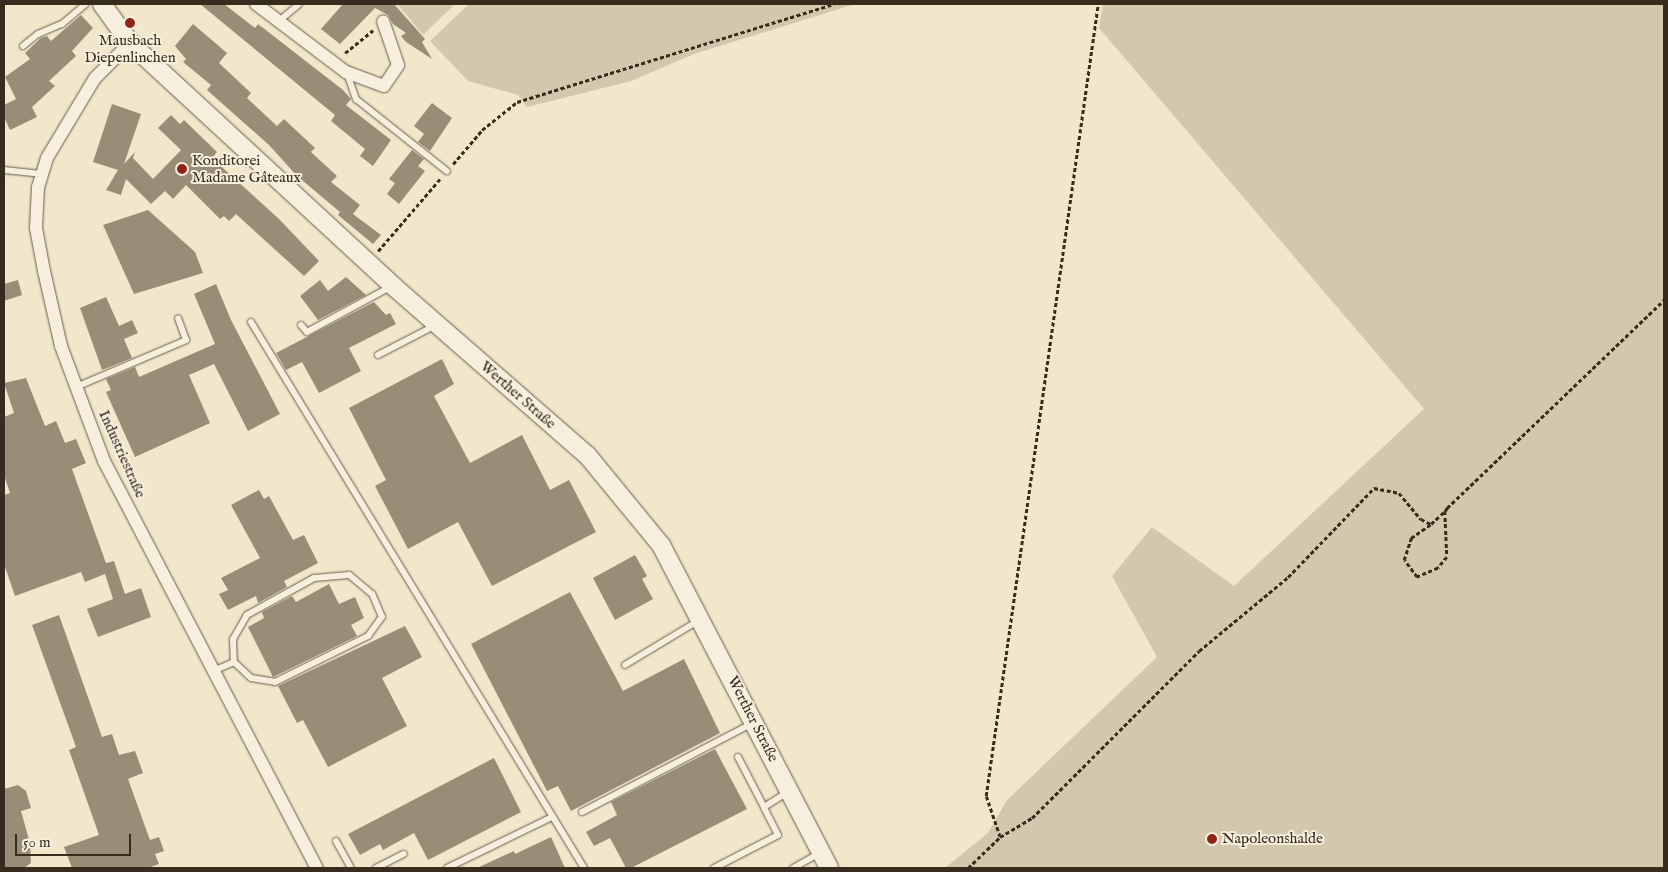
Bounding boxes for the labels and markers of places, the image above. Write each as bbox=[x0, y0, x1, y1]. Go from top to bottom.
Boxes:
marker: Mausbach Diepenlinchen bbox=[124, 17, 136, 29]
place label: Mausbach Diepenlinchen bbox=[84, 31, 176, 66]
place label: Konditorei Madame Gâteaux bbox=[192, 151, 301, 186]
marker: Konditorei Madame Gâteaux bbox=[176, 163, 188, 175]
place label: Napoleonshalde bbox=[1222, 830, 1323, 848]
marker: Napoleonshalde bbox=[1206, 833, 1218, 845]

